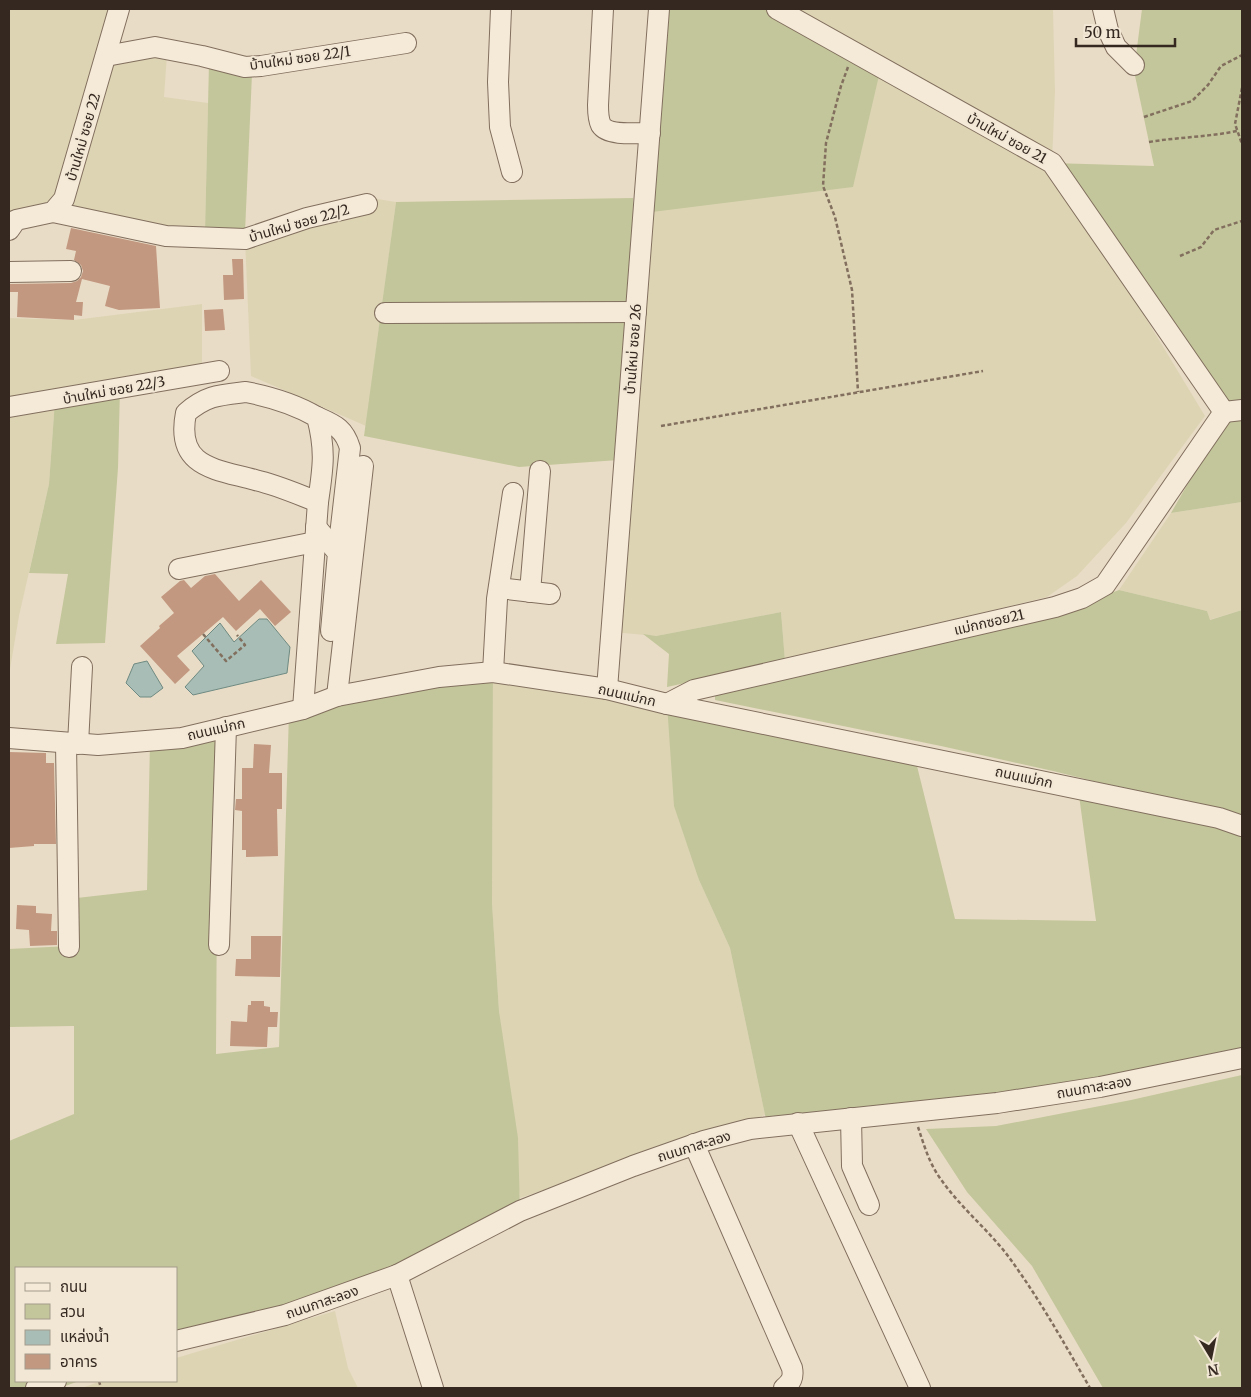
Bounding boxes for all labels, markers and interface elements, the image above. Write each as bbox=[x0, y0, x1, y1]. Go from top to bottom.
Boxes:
scale bar bbox=[1076, 15, 1175, 47]
text: 50 m bbox=[1084, 23, 1121, 42]
street label: บ้านใหม่ ซอย 22/1 bbox=[248, 42, 352, 74]
street label: บ้านใหม่ ซอย 22 bbox=[62, 91, 104, 183]
street label: บ้านใหม่ ซอย 21 bbox=[964, 109, 1050, 167]
street label: บ้านใหม่ ซอย 22/2 bbox=[247, 200, 351, 246]
street label: บ้านใหม่ ซอย 26 bbox=[621, 303, 645, 395]
street label: บ้านใหม่ ซอย 22/3 bbox=[61, 372, 167, 408]
street label: แม่กกซอย21 bbox=[952, 605, 1026, 639]
street label: ถนนแม่กก bbox=[596, 680, 658, 710]
street label: ถนนแม่กก bbox=[185, 714, 247, 744]
street label: ถนนแม่กก bbox=[993, 762, 1055, 792]
street label: ถนนกาสะลอง bbox=[1055, 1072, 1133, 1102]
street label: ถนนกาสะลอง bbox=[655, 1126, 733, 1166]
legend bbox=[15, 1267, 178, 1382]
text: ถนน bbox=[60, 1277, 87, 1296]
street label: ถนนกาสะลอง bbox=[283, 1281, 361, 1323]
text: สวน bbox=[60, 1302, 85, 1321]
text: แหล่งน้ำ bbox=[60, 1326, 109, 1346]
north arrow bbox=[1186, 1332, 1236, 1382]
text: อาคาร bbox=[60, 1352, 97, 1371]
text: N bbox=[1206, 1360, 1220, 1380]

